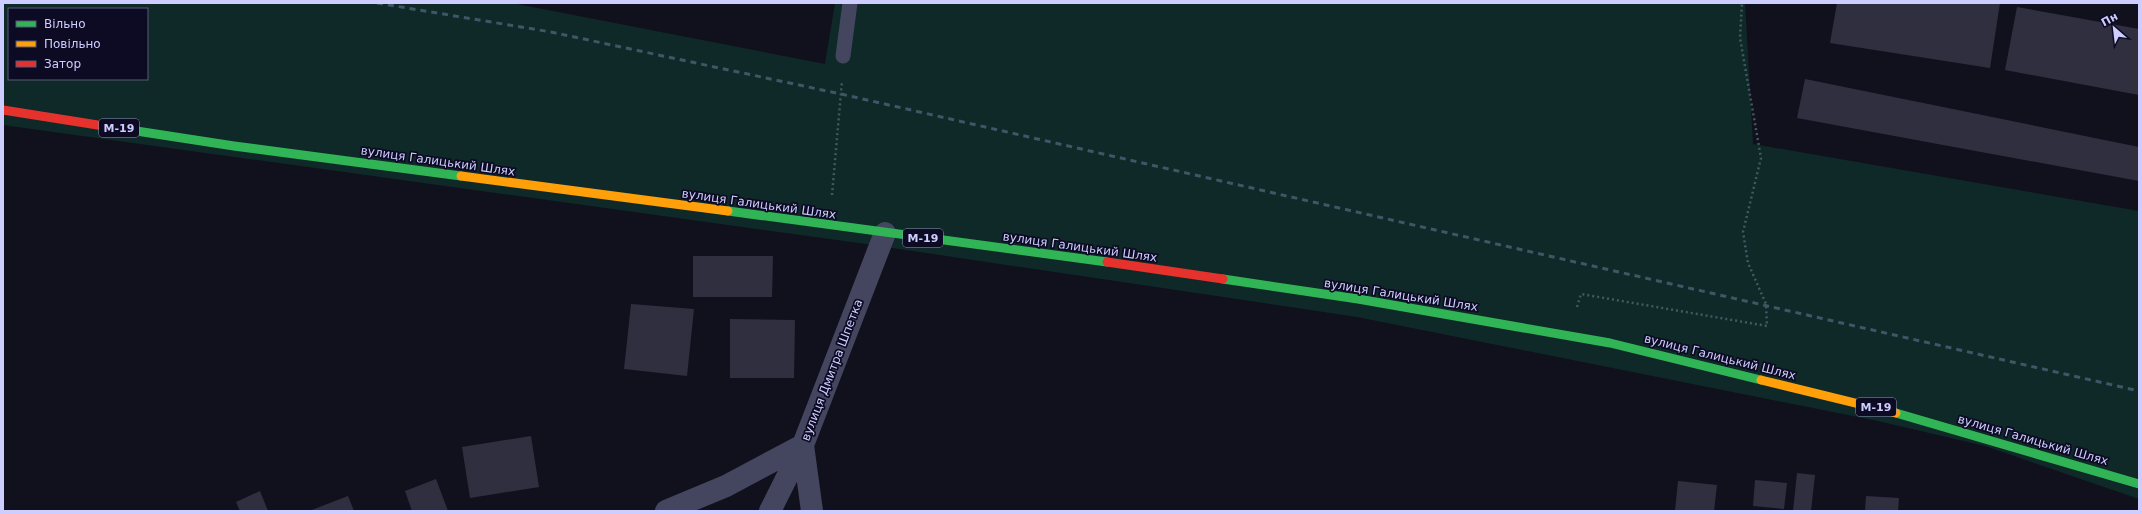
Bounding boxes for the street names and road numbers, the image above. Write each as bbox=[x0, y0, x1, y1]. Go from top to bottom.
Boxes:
road number: М-19 bbox=[99, 119, 139, 137]
street label: вулиця Галицький Шлях bbox=[360, 143, 516, 179]
street label: вулиця Галицький Шлях bbox=[681, 186, 837, 222]
road number: М-19 bbox=[903, 229, 943, 247]
street label: вулиця Галицький Шлях bbox=[1002, 229, 1158, 265]
street label: вулиця Галицький Шлях bbox=[1323, 276, 1479, 314]
street label: вулиця Дмитра Шпетка bbox=[798, 297, 866, 443]
street label: вулиця Галицький Шлях bbox=[1643, 331, 1797, 383]
road number: М-19 bbox=[1856, 398, 1896, 416]
street label: вулиця Галицький Шлях bbox=[1956, 412, 2110, 468]

